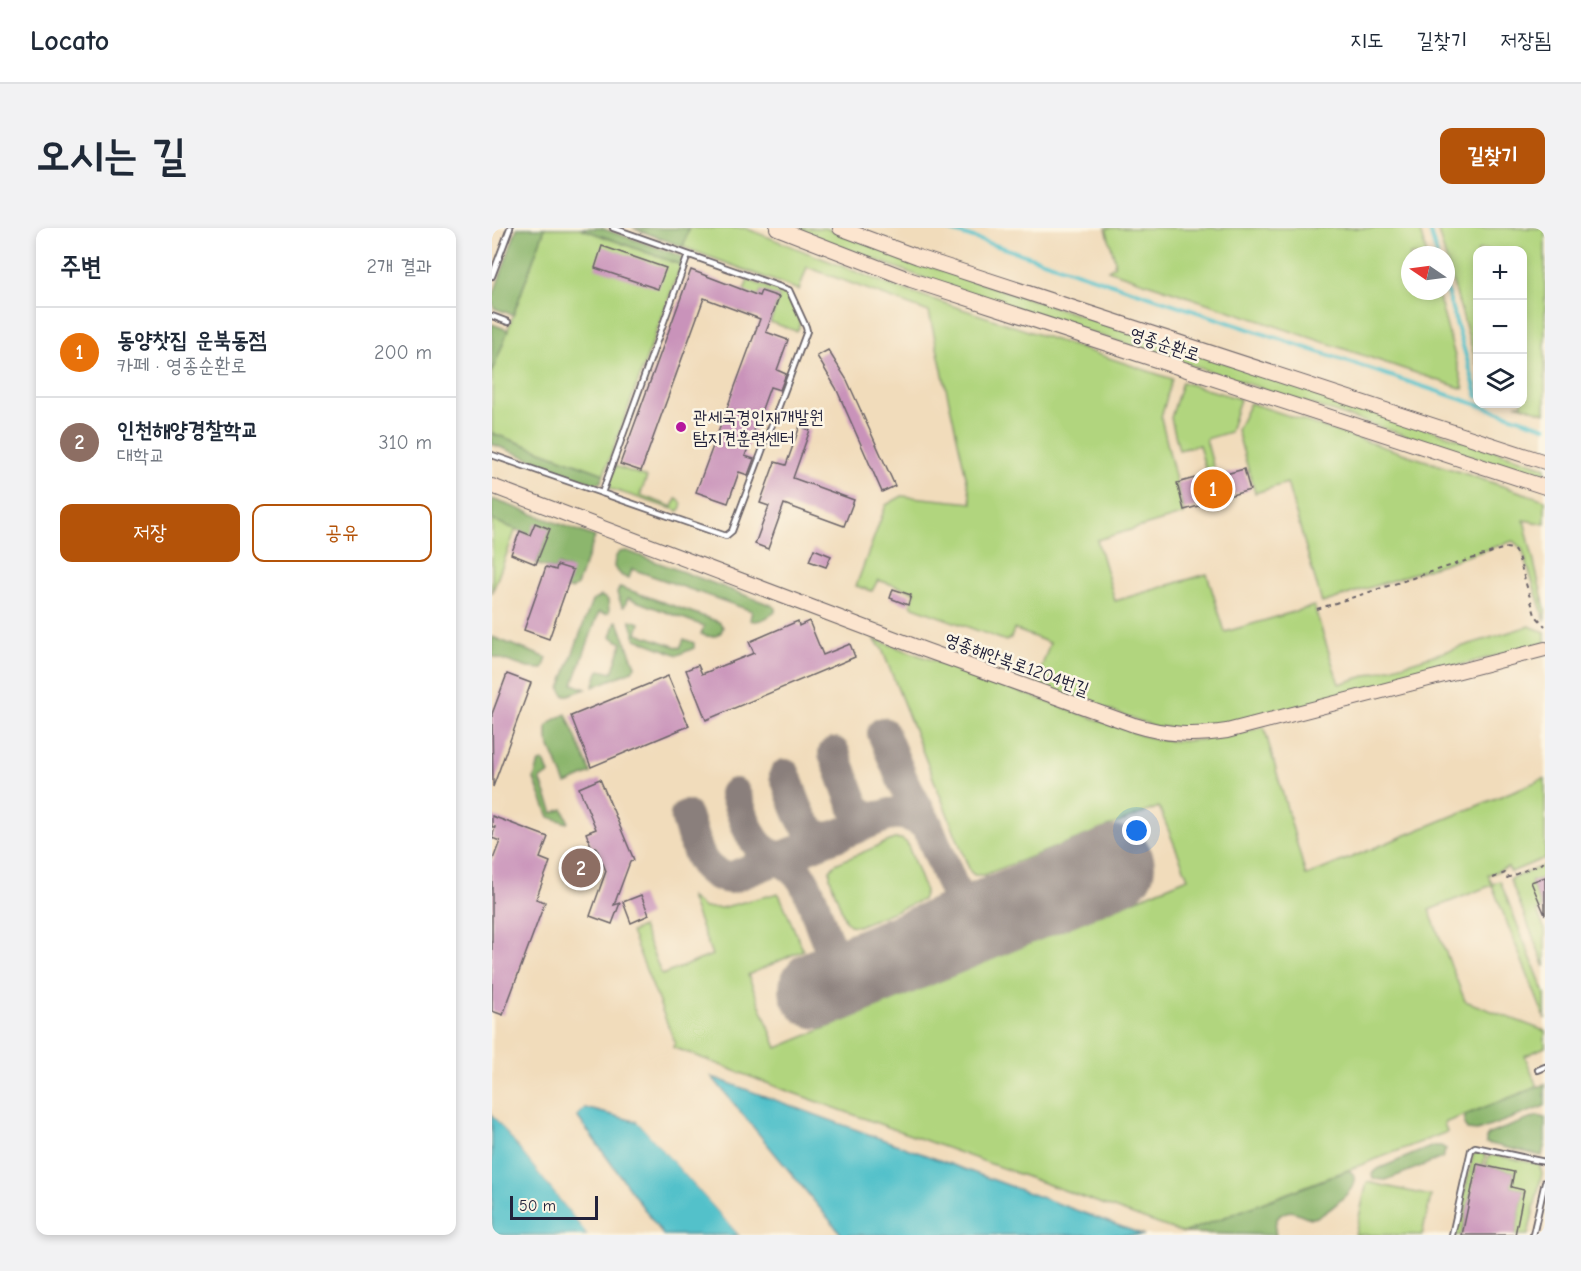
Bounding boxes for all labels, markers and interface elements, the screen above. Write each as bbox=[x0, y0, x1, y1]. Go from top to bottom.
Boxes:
text: Locato bbox=[30, 25, 109, 57]
text: 지도 bbox=[1350, 28, 1384, 52]
text: 길찾기 bbox=[1417, 28, 1467, 52]
text: 저장됨 bbox=[1500, 28, 1551, 52]
button: 길찾기 bbox=[1440, 128, 1545, 184]
text: 오시는 길 bbox=[36, 131, 186, 180]
north arrow bbox=[1401, 246, 1455, 300]
map controls bbox=[1473, 246, 1527, 408]
button: + bbox=[1473, 246, 1527, 300]
text: 주변 bbox=[60, 252, 102, 282]
text: 2개 결과 bbox=[367, 255, 432, 278]
button: − bbox=[1473, 300, 1527, 354]
street label: 영종순환로 bbox=[1127, 323, 1203, 366]
text: 동양찻집 운북동점 bbox=[117, 327, 266, 353]
text: 1 bbox=[76, 341, 83, 364]
text: 200 m bbox=[374, 341, 432, 364]
text: 카페 · 영종순환로 bbox=[117, 354, 247, 377]
button: layers bbox=[1473, 354, 1527, 408]
place label: 관세국경인재개발원 탐지견훈련센터 bbox=[693, 407, 823, 449]
text: 인천해양경찰학교 bbox=[117, 417, 259, 443]
marker: 관세국경인재개발원 탐지견훈련센터 bbox=[674, 420, 688, 434]
text: 2 bbox=[75, 431, 84, 454]
text: 310 m bbox=[379, 431, 432, 454]
text: 대학교 bbox=[117, 444, 165, 467]
pin: 1 bbox=[1194, 466, 1232, 512]
button: 저장 bbox=[60, 504, 240, 562]
button: 공유 bbox=[252, 504, 432, 562]
street label: 영종해안북로1204번길 bbox=[942, 629, 1092, 701]
your location bbox=[1122, 816, 1151, 845]
pin: 2 bbox=[562, 846, 601, 890]
scale bar bbox=[510, 1193, 598, 1220]
text: 50 m bbox=[519, 1197, 556, 1215]

